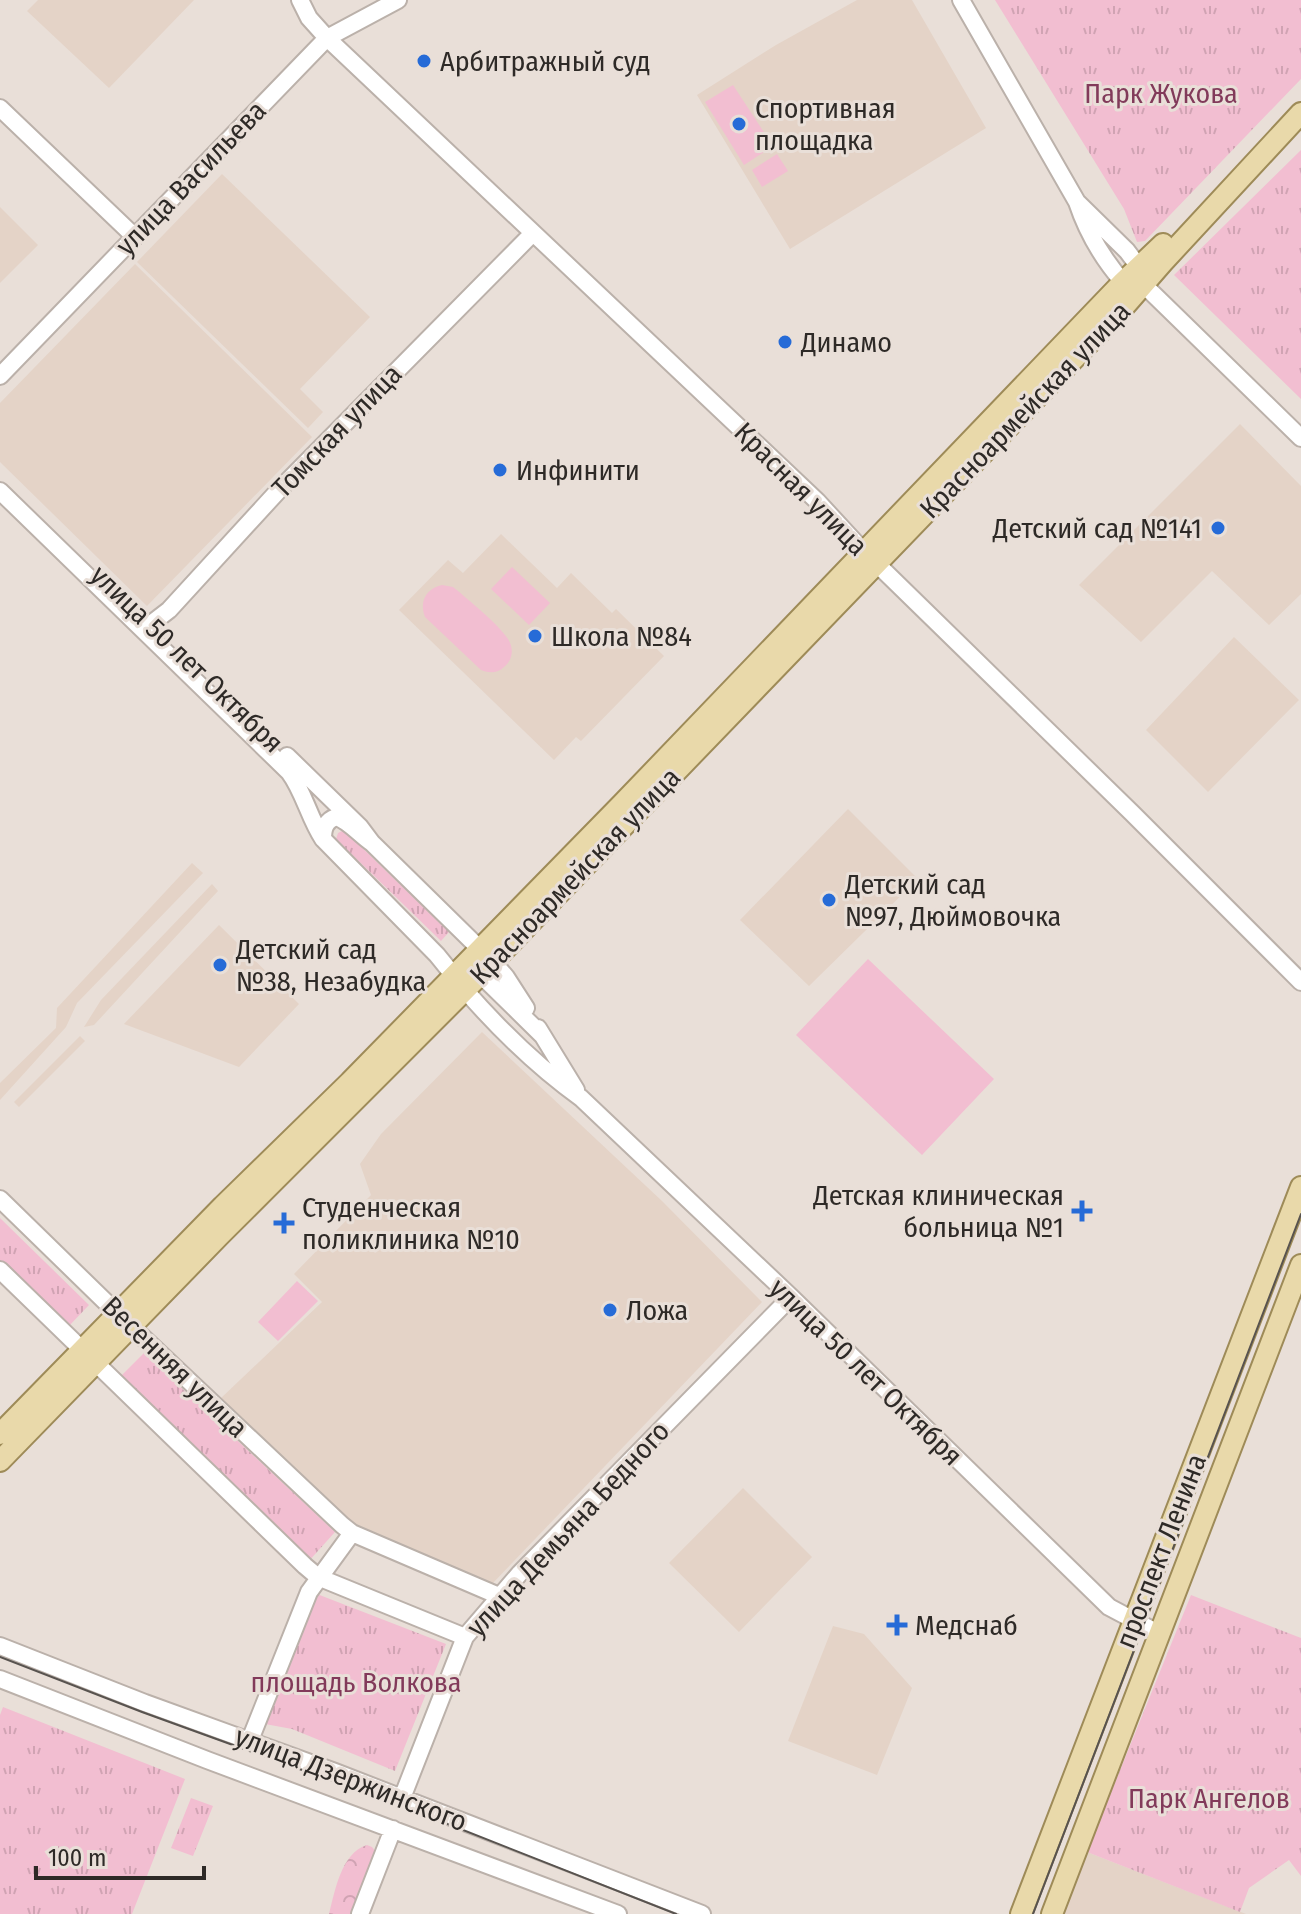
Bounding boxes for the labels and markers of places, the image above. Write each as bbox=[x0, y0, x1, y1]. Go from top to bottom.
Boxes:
place label: Арбитражный суд bbox=[440, 45, 650, 78]
marker: Арбитражный суд bbox=[415, 52, 433, 70]
place label: Спортивная площадка bbox=[755, 92, 896, 157]
marker: Спортивная площадка bbox=[730, 115, 748, 133]
place label: Динамо bbox=[800, 326, 892, 359]
marker: Динамо bbox=[776, 333, 794, 351]
place label: Инфинити bbox=[516, 454, 640, 487]
marker: Инфинити bbox=[491, 461, 509, 479]
place label: Детский сад №141 bbox=[992, 512, 1202, 545]
marker: Детский сад №141 bbox=[1209, 519, 1227, 537]
place label: Школа №84 bbox=[551, 620, 692, 653]
marker: Школа №84 bbox=[526, 627, 544, 645]
place label: Детский сад №97, Дюймовочка bbox=[844, 868, 1061, 933]
marker: Детский сад №97, Дюймовочка bbox=[820, 891, 838, 909]
place label: Детский сад №38, Незабудка bbox=[235, 933, 426, 998]
marker: Детский сад №38, Незабудка bbox=[211, 956, 229, 974]
place label: Детская клиническая больница №1 bbox=[812, 1179, 1064, 1244]
place label: Студенческая поликлиника №10 bbox=[302, 1191, 520, 1256]
marker: Детская клиническая больница №1 bbox=[1071, 1200, 1093, 1222]
marker: Студенческая поликлиника №10 bbox=[273, 1212, 295, 1234]
place label: Ложа bbox=[626, 1294, 688, 1327]
marker: Ложа bbox=[601, 1301, 619, 1319]
place label: Медснаб bbox=[915, 1609, 1018, 1642]
marker: Медснаб bbox=[886, 1614, 908, 1636]

